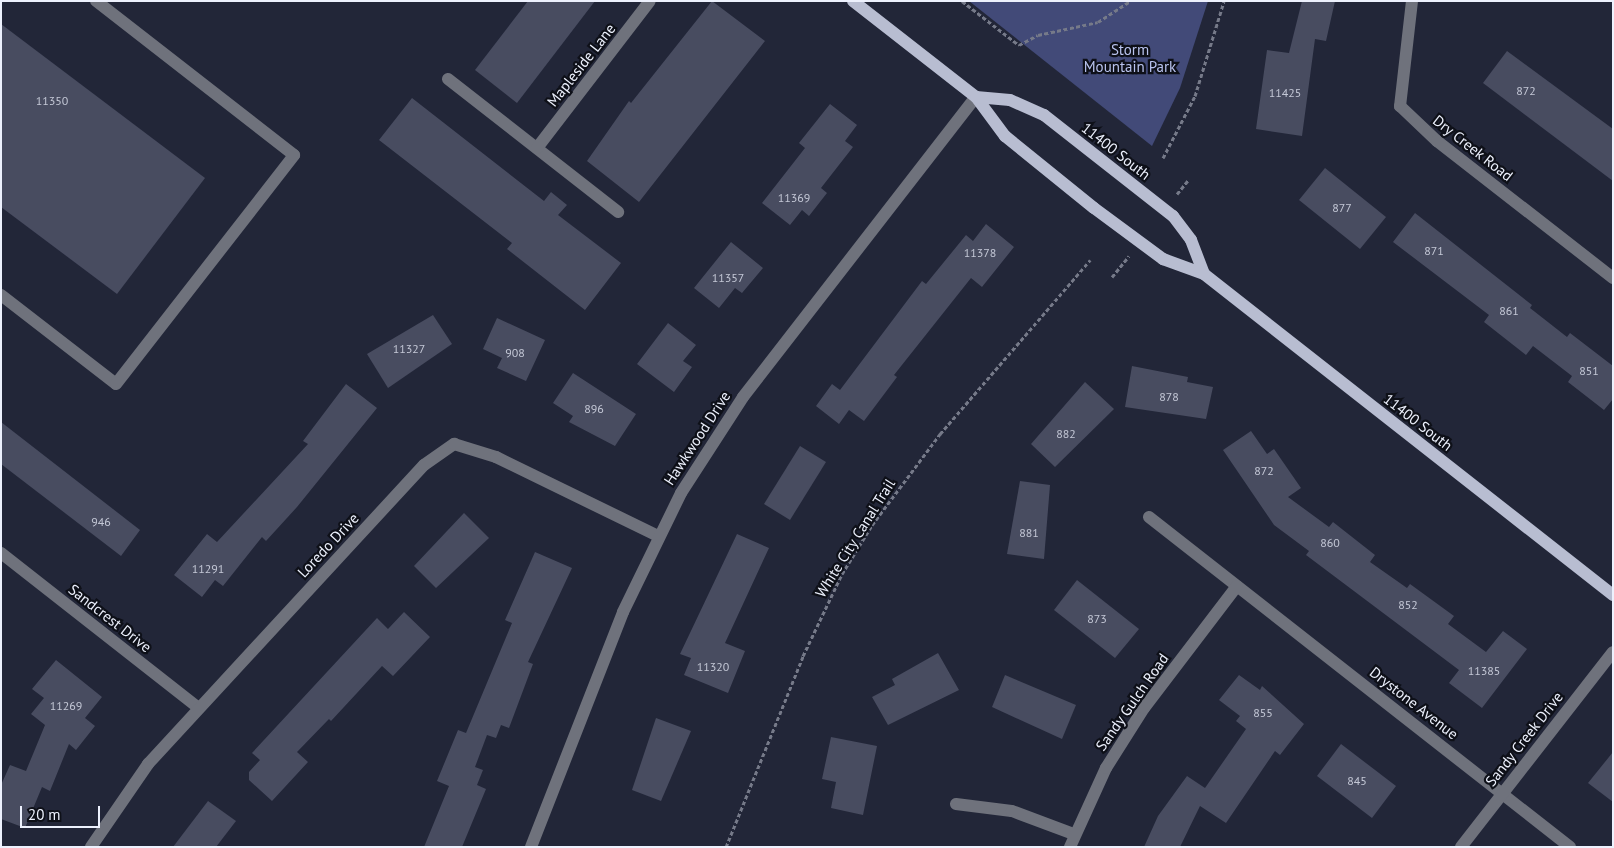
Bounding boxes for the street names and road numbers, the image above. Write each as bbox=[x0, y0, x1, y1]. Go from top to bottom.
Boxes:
street label: Mapleside Lane bbox=[543, 20, 619, 110]
street label: Dry Creek Road bbox=[1429, 111, 1517, 185]
street label: 11400 South bbox=[1078, 119, 1154, 183]
street label: Hawkwood Drive bbox=[660, 388, 734, 488]
street label: 11400 South bbox=[1380, 390, 1456, 454]
street label: White City Canal Trail bbox=[811, 475, 899, 601]
street label: Loredo Drive bbox=[294, 509, 362, 581]
street label: Sandcrest Drive bbox=[65, 580, 155, 656]
street label: Sandy Gulch Road bbox=[1092, 650, 1172, 754]
street label: Drystone Avenue bbox=[1366, 663, 1462, 743]
street label: Sandy Creek Drive bbox=[1481, 688, 1567, 790]

